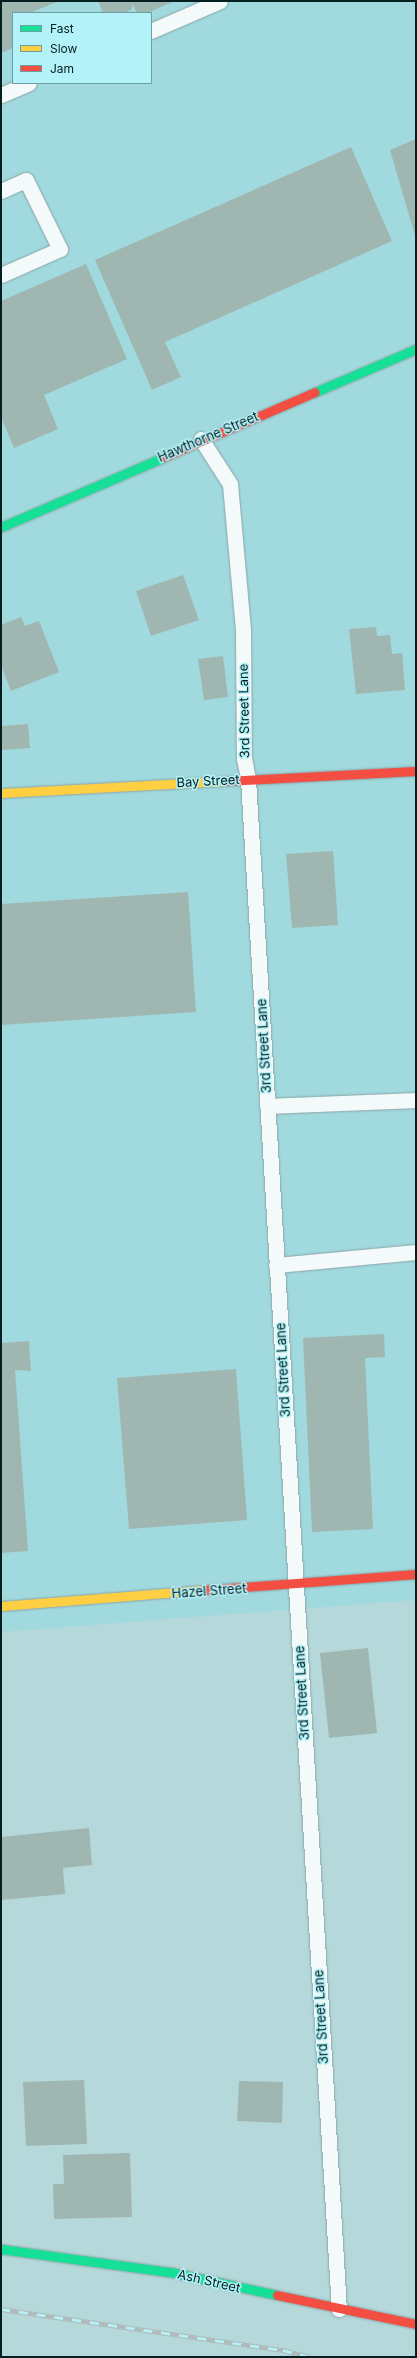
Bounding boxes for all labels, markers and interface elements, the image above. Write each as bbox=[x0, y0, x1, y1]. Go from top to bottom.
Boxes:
legend bbox=[12, 12, 152, 84]
text: Fast bbox=[50, 21, 74, 36]
text: Slow bbox=[50, 41, 77, 56]
text: Jam bbox=[50, 61, 74, 76]
street label: Hawthorne Street bbox=[155, 409, 261, 465]
street label: 3rd Street Lane bbox=[235, 664, 253, 758]
street label: Bay Street bbox=[176, 772, 240, 790]
street label: 3rd Street Lane bbox=[254, 998, 274, 1094]
street label: 3rd Street Lane bbox=[273, 1322, 293, 1418]
street label: Hazel Street bbox=[171, 1581, 247, 1601]
street label: 3rd Street Lane bbox=[292, 1645, 312, 1741]
street label: 3rd Street Lane bbox=[311, 1969, 331, 2065]
street label: Ash Street bbox=[176, 2266, 242, 2296]

